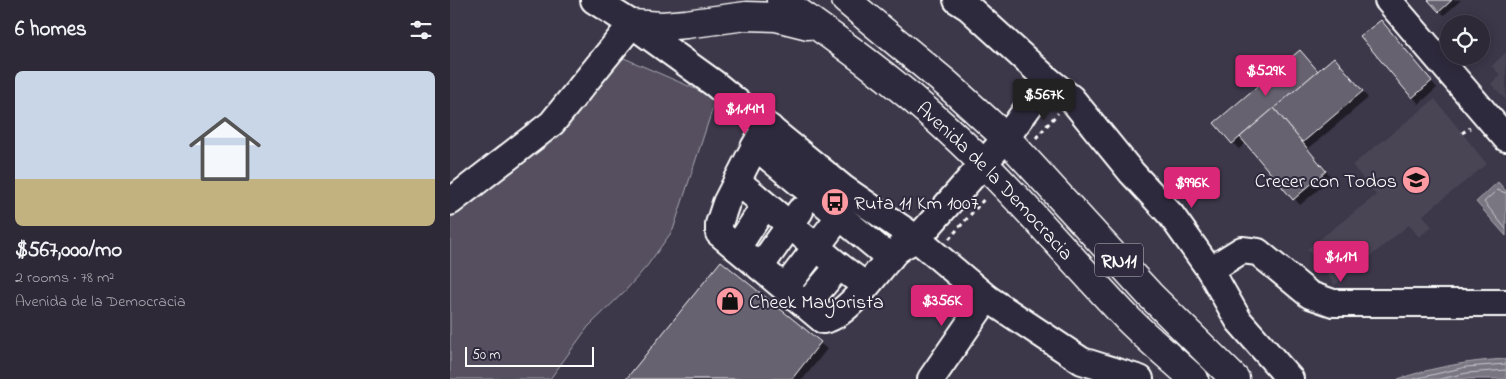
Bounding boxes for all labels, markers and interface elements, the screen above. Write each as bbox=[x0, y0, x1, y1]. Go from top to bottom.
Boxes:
text: 6 homes bbox=[15, 15, 87, 45]
map controls bbox=[1440, 15, 1490, 65]
button: locate bbox=[1440, 15, 1490, 65]
icon: filters bbox=[407, 16, 435, 44]
pin: $529K bbox=[1231, 54, 1301, 97]
text: $529K bbox=[1246, 59, 1286, 83]
pin: $567K bbox=[1009, 78, 1079, 121]
text: $567K bbox=[1024, 83, 1064, 107]
pin: $1.14M bbox=[704, 92, 786, 135]
street label: Avenida de la Democracia bbox=[909, 96, 1079, 268]
text: $1.14M bbox=[725, 97, 765, 121]
icon: home bbox=[180, 104, 270, 194]
school or university icon: Crecer con Todos bbox=[1401, 165, 1431, 195]
pin: $996K bbox=[1157, 166, 1227, 209]
place label: Crecer con Todos bbox=[1255, 168, 1397, 197]
text: $996K bbox=[1175, 171, 1209, 195]
bus stop icon: Ruta 11 Km 1007 bbox=[820, 187, 850, 217]
place label: Ruta 11 Km 1007 bbox=[854, 190, 979, 219]
text: $567,000/mo bbox=[15, 236, 122, 266]
pin: $1.1M bbox=[1306, 240, 1376, 283]
road number: RN11 bbox=[1095, 244, 1143, 276]
text: $1.1M bbox=[1325, 245, 1357, 269]
text: 2 rooms · 78 m² bbox=[15, 266, 114, 290]
pin: $356K bbox=[907, 284, 977, 327]
shop icon: Cheek Mayorista bbox=[715, 286, 745, 316]
place label: Cheek Mayorista bbox=[749, 289, 884, 318]
text: $356K bbox=[922, 289, 962, 313]
text: Avenida de la Democracia bbox=[15, 290, 186, 314]
scale bar bbox=[465, 344, 594, 367]
text: 50 m bbox=[472, 345, 500, 366]

